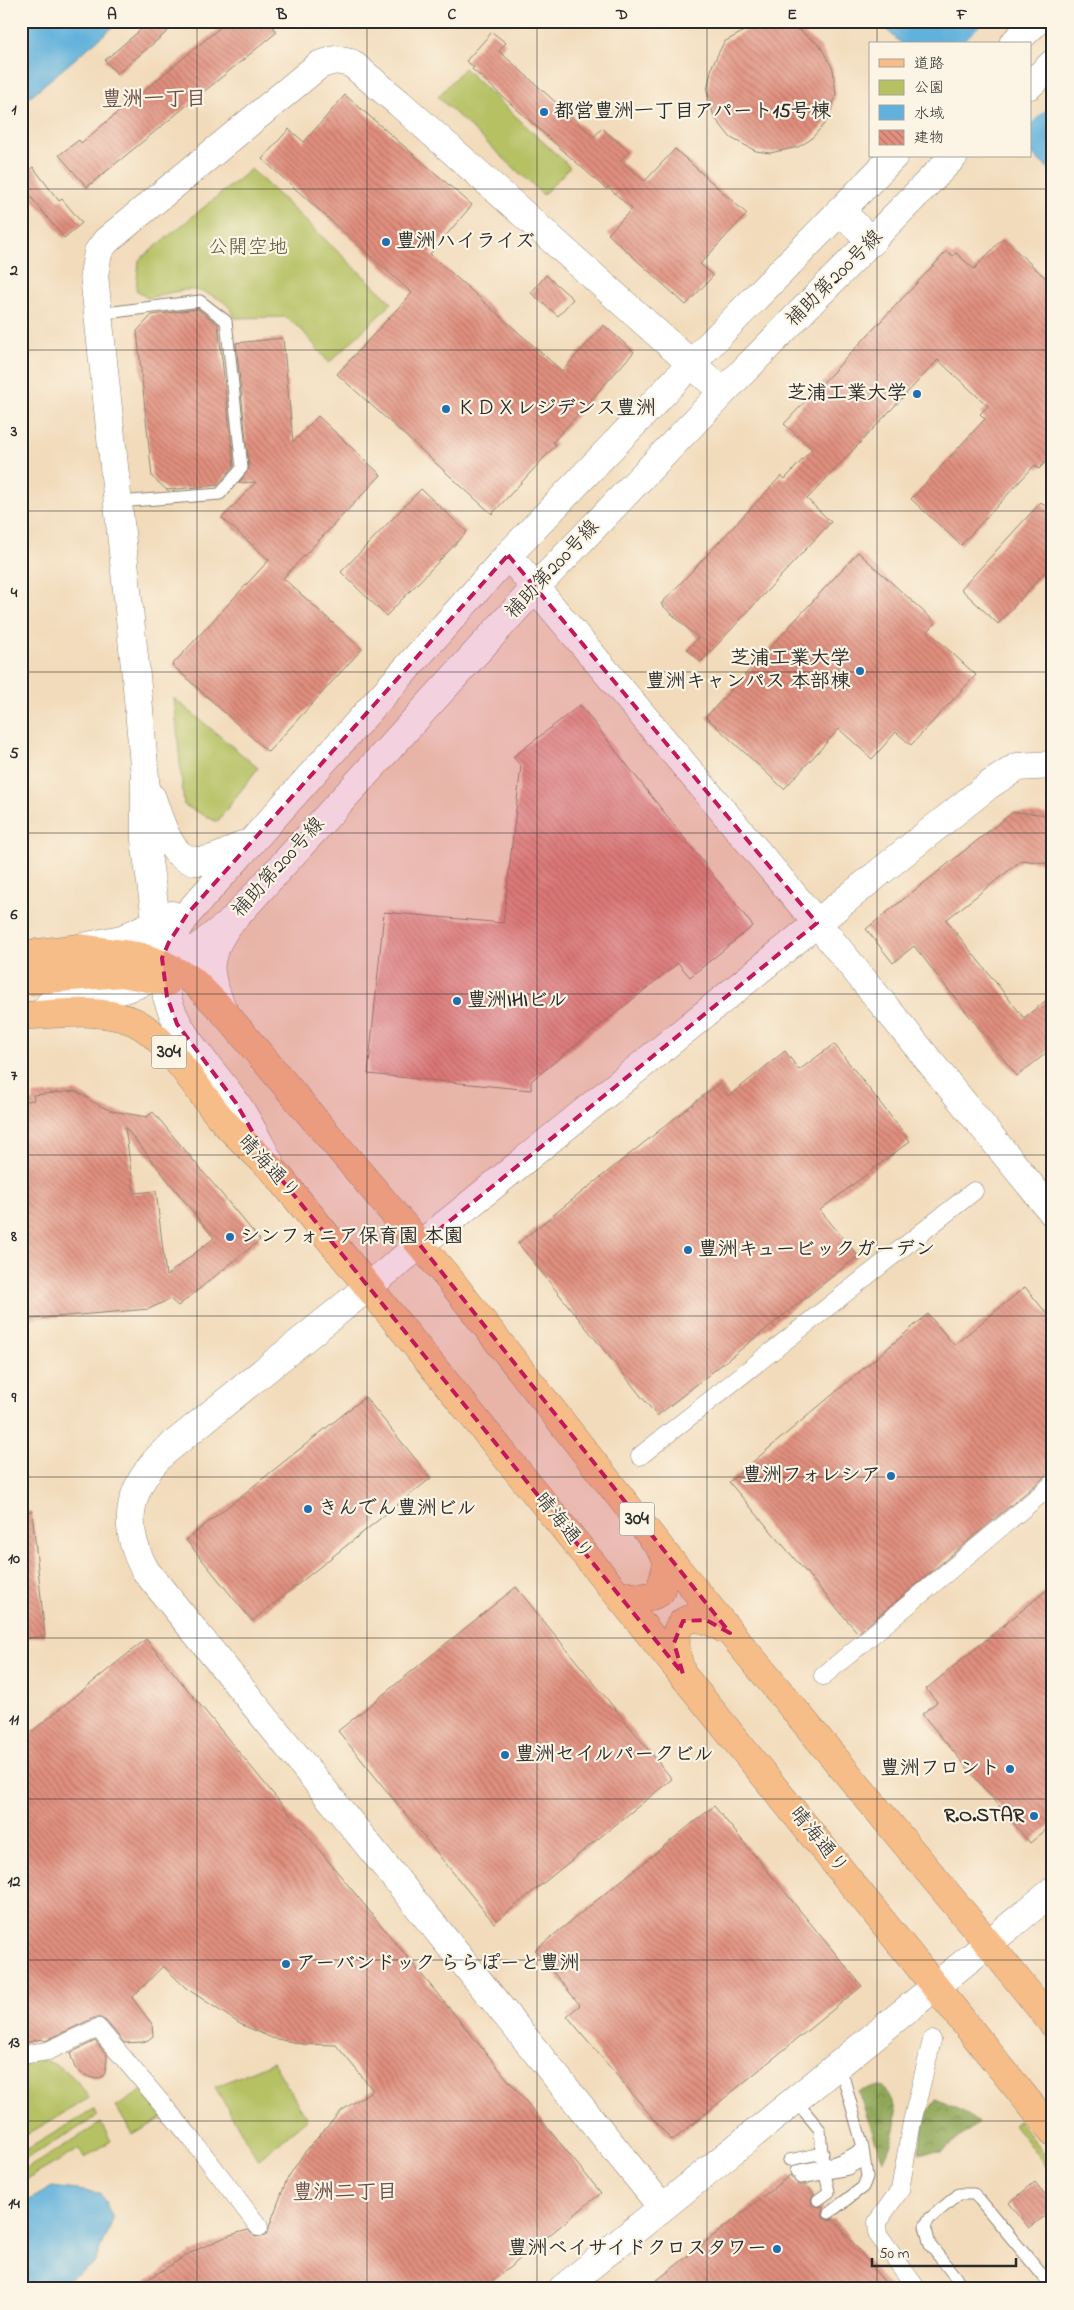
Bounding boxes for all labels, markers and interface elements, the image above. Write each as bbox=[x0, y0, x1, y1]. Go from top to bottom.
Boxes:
text: A bbox=[107, 3, 117, 27]
text: B bbox=[276, 3, 288, 27]
text: C bbox=[448, 3, 457, 27]
text: D bbox=[615, 3, 628, 27]
text: E bbox=[787, 3, 797, 27]
text: F bbox=[956, 3, 968, 27]
legend bbox=[869, 42, 1032, 158]
text: 道路 bbox=[914, 53, 944, 75]
text: 公園 bbox=[914, 77, 944, 99]
district label: 豊洲一丁目 bbox=[102, 85, 207, 115]
text: 1 bbox=[11, 98, 17, 122]
place label: 都営豊洲一丁目アパート15号棟 bbox=[554, 98, 832, 127]
text: 水域 bbox=[914, 103, 944, 125]
marker: 都営豊洲一丁目アパート15号棟 bbox=[538, 106, 550, 118]
text: 建物 bbox=[914, 127, 944, 149]
street label: 補助第200号線 bbox=[780, 224, 890, 334]
place label: 豊洲ハイライズ bbox=[396, 228, 535, 257]
park label: 公開空地 bbox=[208, 234, 288, 263]
marker: 豊洲ハイライズ bbox=[380, 236, 392, 248]
text: 2 bbox=[9, 259, 18, 283]
place label: 芝浦工業大学 bbox=[787, 380, 907, 409]
marker: 芝浦工業大学 bbox=[911, 388, 923, 400]
place label: ＫＤＸレジデンス豊洲 bbox=[456, 395, 656, 424]
marker: ＫＤＸレジデンス豊洲 bbox=[440, 403, 452, 415]
text: 3 bbox=[10, 420, 18, 444]
street label: 補助第200号線 bbox=[499, 514, 607, 626]
text: 4 bbox=[10, 581, 18, 605]
place label: 芝浦工業大学 豊洲キャンパス 本部棟 bbox=[646, 645, 851, 697]
marker: 芝浦工業大学 豊洲キャンパス 本部棟 bbox=[854, 665, 866, 677]
text: 5 bbox=[9, 742, 19, 766]
street label: 補助第200号線 bbox=[226, 811, 332, 925]
text: 6 bbox=[9, 903, 18, 927]
place label: 豊洲IHIビル bbox=[467, 987, 568, 1016]
marker: 豊洲IHIビル bbox=[451, 995, 463, 1007]
road number: 304 bbox=[152, 1036, 186, 1068]
text: 7 bbox=[11, 1064, 18, 1088]
street label: 晴海通り bbox=[230, 1129, 306, 1207]
place label: シンフォニア保育園 本園 bbox=[240, 1223, 463, 1252]
text: 8 bbox=[10, 1225, 17, 1249]
marker: シンフォニア保育園 本園 bbox=[224, 1231, 236, 1243]
place label: 豊洲キュービックガーデン bbox=[698, 1236, 935, 1265]
marker: 豊洲キュービックガーデン bbox=[682, 1244, 694, 1256]
text: 9 bbox=[11, 1386, 17, 1410]
place label: 豊洲フォレシア bbox=[742, 1462, 881, 1491]
marker: 豊洲フォレシア bbox=[885, 1470, 897, 1482]
street label: 晴海通り bbox=[527, 1487, 599, 1567]
place label: きんでん豊洲ビル bbox=[318, 1495, 477, 1524]
road number: 304 bbox=[620, 1502, 654, 1536]
marker: きんでん豊洲ビル bbox=[302, 1503, 314, 1515]
text: 10 bbox=[8, 1547, 20, 1571]
text: 11 bbox=[9, 1708, 20, 1732]
place label: 豊洲セイルパークビル bbox=[515, 1741, 714, 1770]
marker: 豊洲セイルパークビル bbox=[499, 1749, 511, 1761]
place label: 豊洲フロント bbox=[880, 1755, 1000, 1784]
marker: 豊洲フロント bbox=[1004, 1763, 1016, 1775]
street label: 晴海通り bbox=[782, 1801, 854, 1881]
place label: R.O.STAR bbox=[944, 1802, 1025, 1831]
marker: R.O.STAR bbox=[1028, 1810, 1040, 1822]
text: 12 bbox=[7, 1870, 21, 1894]
place label: アーバンドック ららぽーと豊洲 bbox=[296, 1950, 580, 1979]
marker: アーバンドック ららぽーと豊洲 bbox=[280, 1958, 292, 1970]
text: 13 bbox=[8, 2031, 20, 2055]
district label: 豊洲二丁目 bbox=[293, 2178, 398, 2208]
text: 14 bbox=[8, 2192, 20, 2216]
place label: 豊洲ベイサイドクロスタワー bbox=[508, 2235, 767, 2264]
scale bar bbox=[872, 2235, 1015, 2267]
marker: 豊洲ベイサイドクロスタワー bbox=[771, 2243, 783, 2255]
text: 50 m bbox=[879, 2243, 910, 2265]

